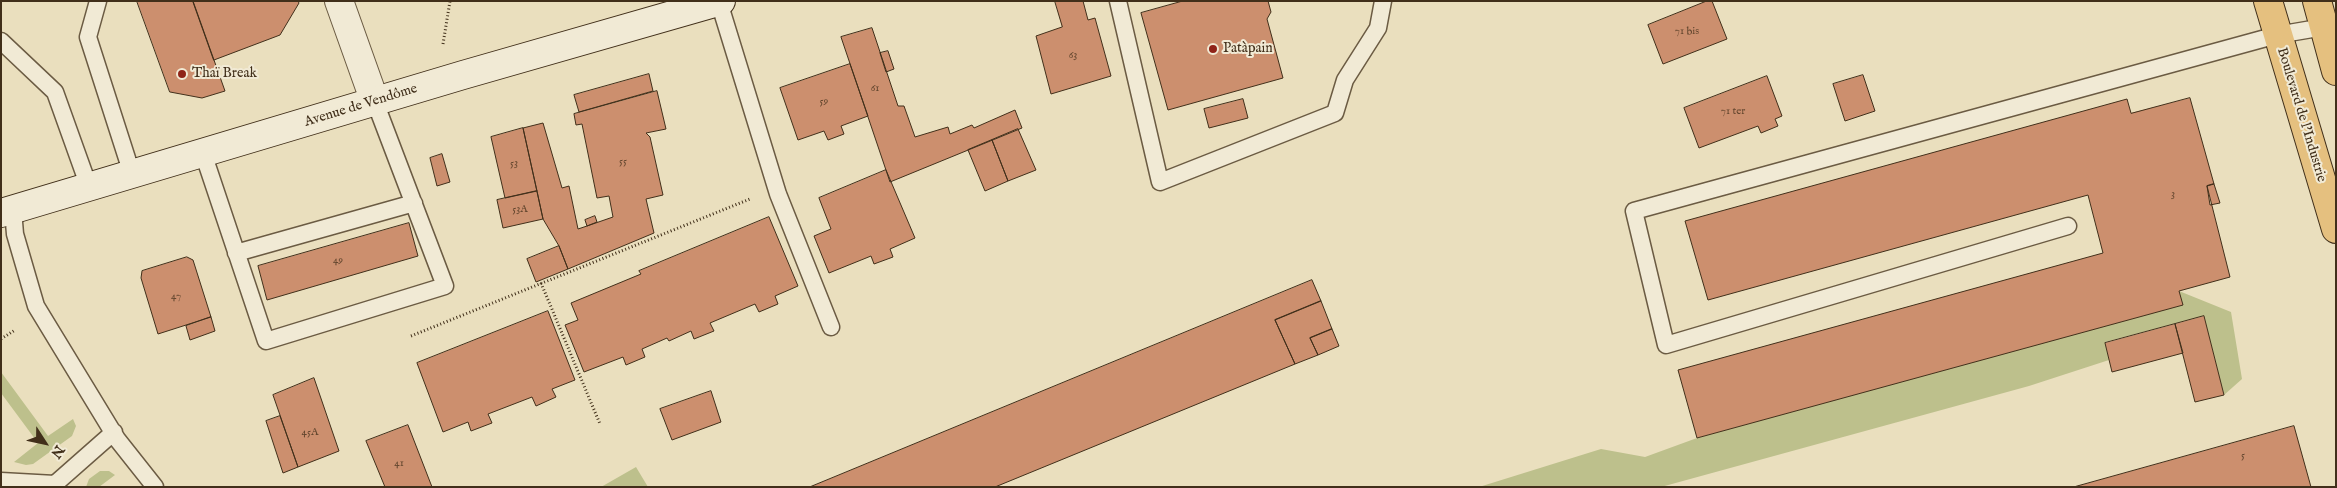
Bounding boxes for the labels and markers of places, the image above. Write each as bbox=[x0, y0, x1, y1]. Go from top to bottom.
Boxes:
place label: Patàpain bbox=[1223, 41, 1273, 57]
marker: Patàpain bbox=[1207, 43, 1219, 55]
place label: Thaï Break bbox=[192, 66, 257, 82]
marker: Thaï Break bbox=[176, 68, 188, 80]

